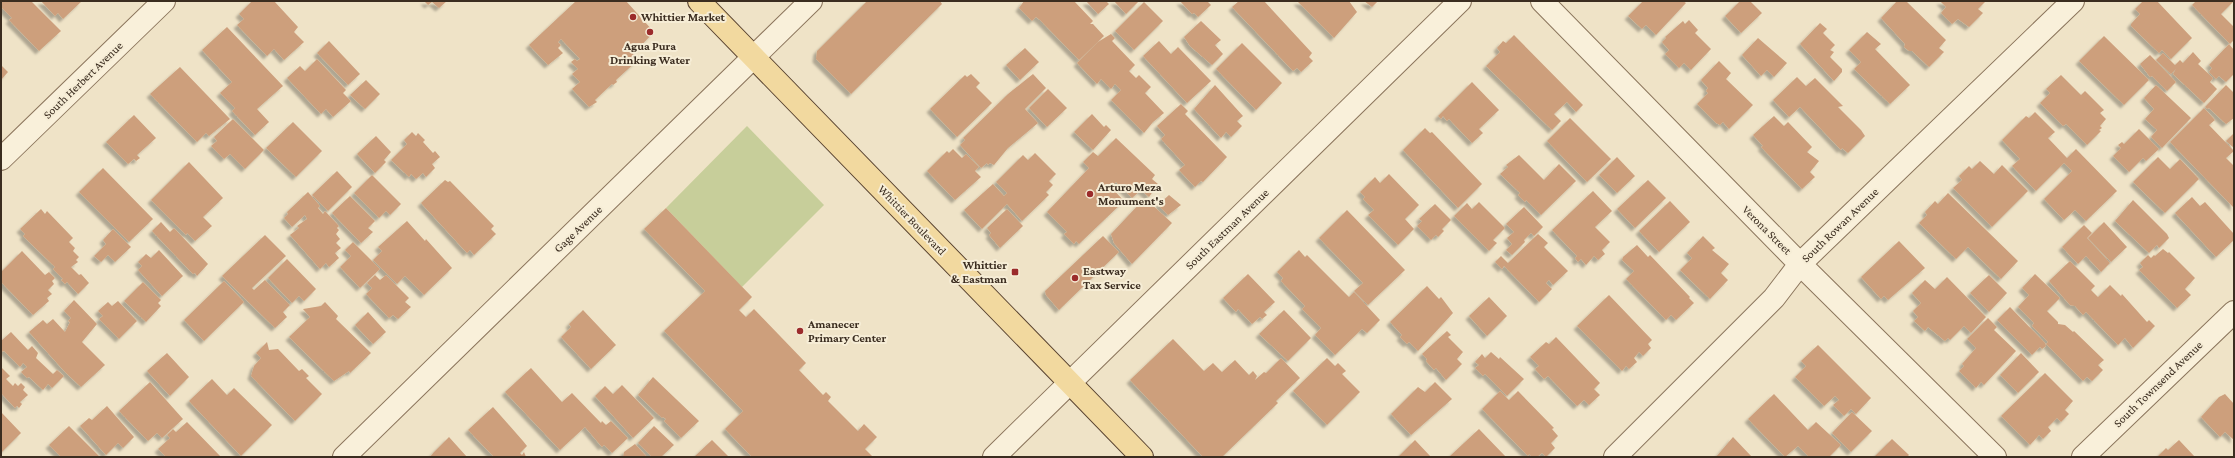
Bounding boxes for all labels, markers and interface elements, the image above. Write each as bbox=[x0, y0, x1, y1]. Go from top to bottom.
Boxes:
place label: Whittier Market bbox=[640, 10, 726, 24]
marker: Whittier Market bbox=[628, 12, 638, 22]
marker: Agua Pura Drinking Water bbox=[645, 27, 655, 37]
street label: South Herbert Avenue bbox=[40, 38, 126, 122]
place label: Agua Pura Drinking Water bbox=[610, 39, 690, 67]
place label: Arturo Meza Monument's bbox=[1097, 180, 1164, 208]
street label: Whittier Boulevard bbox=[875, 182, 949, 258]
street label: South Rowan Avenue bbox=[1799, 185, 1881, 265]
street label: South Eastman Avenue bbox=[1182, 186, 1272, 272]
marker: Arturo Meza Monument's bbox=[1085, 189, 1095, 199]
street label: Verona Street bbox=[1739, 202, 1795, 258]
street label: Gage Avenue bbox=[551, 203, 605, 255]
place label: Whittier & Eastman bbox=[951, 258, 1007, 286]
place label: Eastway Tax Service bbox=[1083, 264, 1141, 292]
marker: Whittier & Eastman bbox=[1010, 267, 1020, 277]
marker: Eastway Tax Service bbox=[1070, 273, 1080, 283]
place label: Amanecer Primary Center bbox=[807, 317, 886, 345]
marker: Amanecer Primary Center bbox=[795, 326, 805, 336]
street label: South Townsend Avenue bbox=[2111, 338, 2205, 430]

